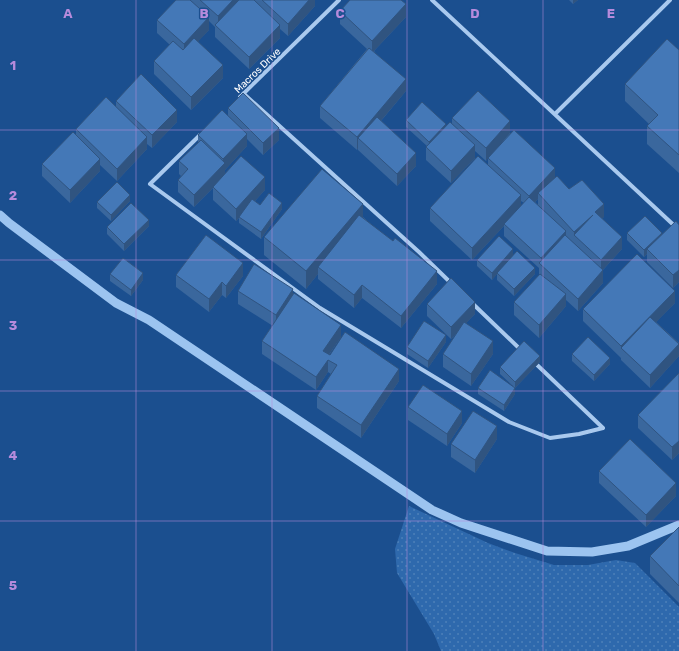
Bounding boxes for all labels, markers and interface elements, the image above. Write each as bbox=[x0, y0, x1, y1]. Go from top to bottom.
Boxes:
text: A bbox=[63, 6, 73, 21]
text: B bbox=[199, 6, 209, 21]
text: C bbox=[335, 6, 345, 21]
text: D bbox=[470, 6, 480, 21]
text: E bbox=[607, 6, 615, 21]
street label: Macros Drive bbox=[232, 45, 284, 96]
text: 1 bbox=[10, 58, 16, 73]
text: 2 bbox=[9, 188, 17, 203]
text: 3 bbox=[9, 318, 18, 333]
text: 4 bbox=[9, 448, 18, 463]
text: 5 bbox=[9, 578, 17, 593]

